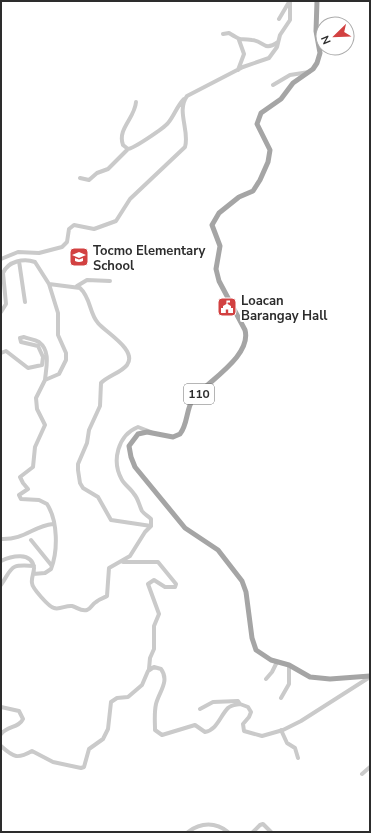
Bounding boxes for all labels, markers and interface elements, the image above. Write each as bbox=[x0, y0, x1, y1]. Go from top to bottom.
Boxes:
north arrow bbox=[315, 16, 355, 56]
text: N bbox=[318, 33, 335, 46]
place label: Tocmo Elementary School bbox=[93, 242, 206, 275]
school or university icon: Tocmo Elementary School bbox=[68, 246, 90, 268]
place label: Loacan Barangay Hall bbox=[241, 292, 328, 325]
public building icon: Loacan Barangay Hall bbox=[216, 296, 238, 318]
road number: 110 bbox=[184, 384, 214, 404]

